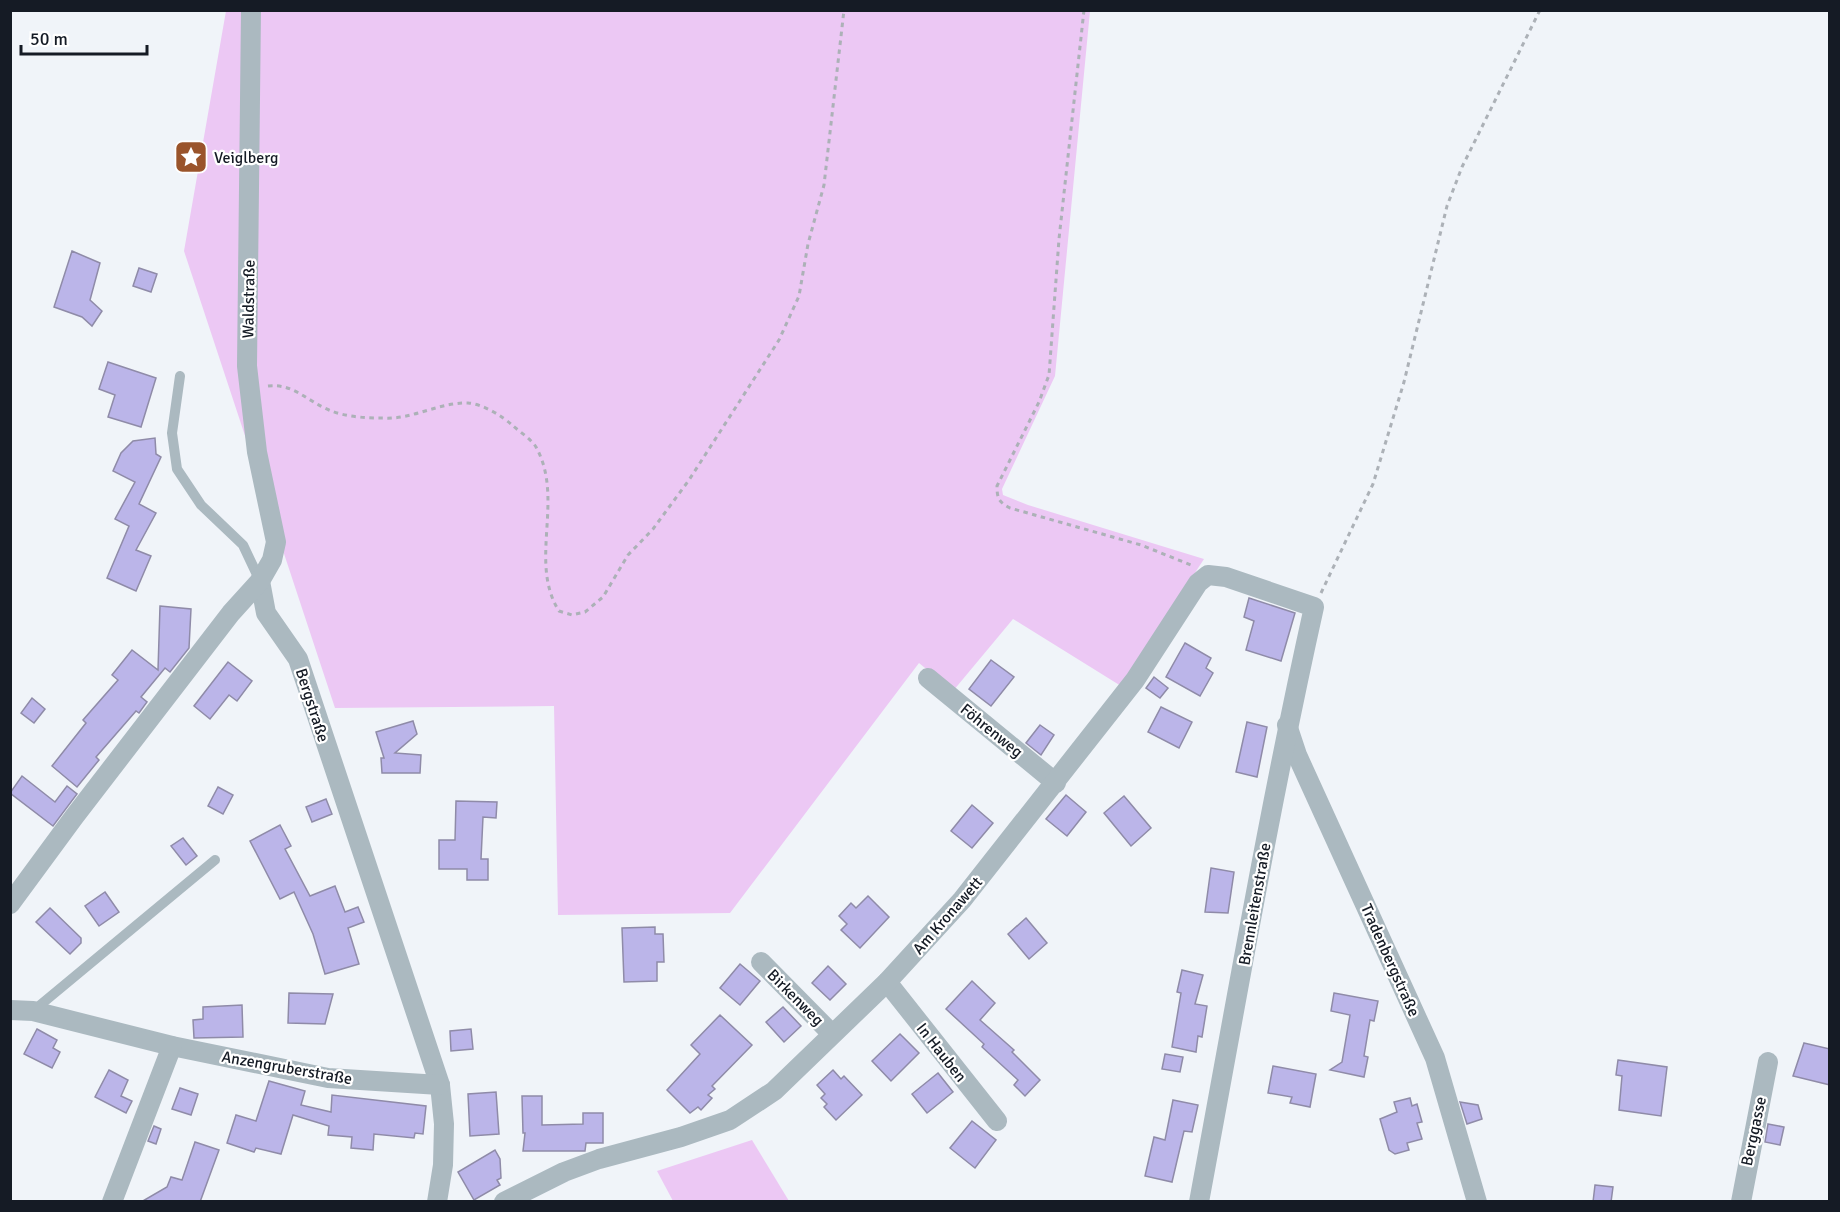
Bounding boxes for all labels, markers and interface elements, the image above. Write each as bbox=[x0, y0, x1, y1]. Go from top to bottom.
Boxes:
scale bar bbox=[21, 18, 147, 56]
text: 50 m bbox=[30, 28, 68, 50]
place icon: Veiglberg bbox=[173, 139, 209, 175]
place label: Veiglberg bbox=[214, 148, 279, 168]
street label: Waldstraße bbox=[238, 259, 260, 339]
street label: Bergstraße bbox=[291, 666, 333, 745]
street label: Föhrenweg bbox=[956, 699, 1027, 762]
street label: Brennleitenstraße bbox=[1234, 841, 1276, 967]
street label: Am Kronawett bbox=[908, 872, 987, 959]
street label: Tradenbergstraße bbox=[1356, 901, 1424, 1020]
street label: Birkenweg bbox=[763, 965, 828, 1030]
street label: In Hauben bbox=[912, 1019, 971, 1086]
street label: Anzengruberstraße bbox=[220, 1047, 354, 1089]
street label: Berggasse bbox=[1737, 1095, 1771, 1168]

